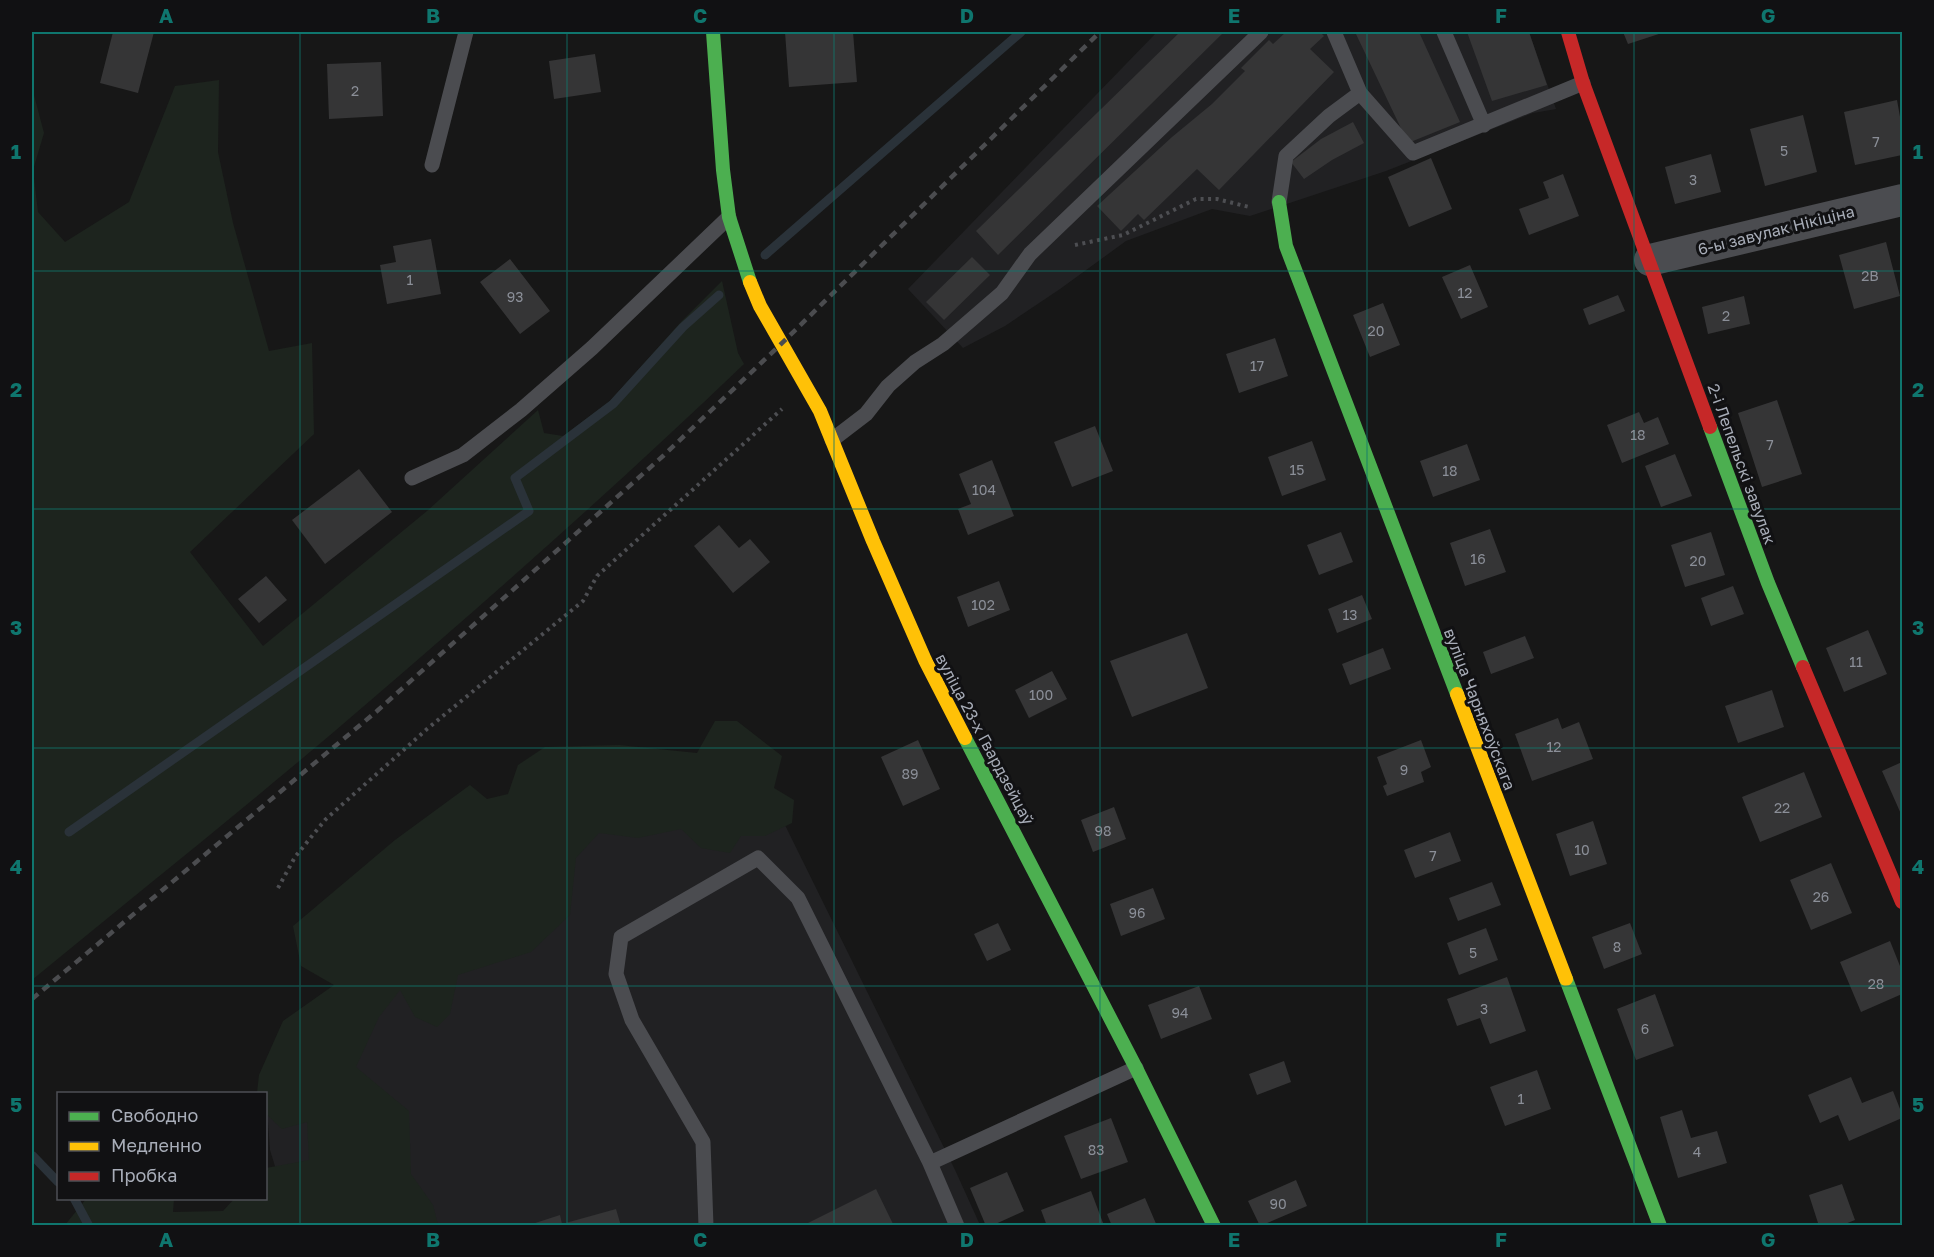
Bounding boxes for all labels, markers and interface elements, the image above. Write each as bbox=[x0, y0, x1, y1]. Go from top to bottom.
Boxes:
text: A bbox=[159, 3, 173, 27]
text: B bbox=[426, 3, 440, 27]
text: C bbox=[693, 3, 707, 27]
text: D bbox=[960, 3, 974, 27]
text: E bbox=[1228, 3, 1240, 27]
text: F bbox=[1495, 3, 1507, 27]
text: G bbox=[1761, 3, 1775, 27]
house number: 2 bbox=[351, 82, 359, 99]
house number: 7 bbox=[1872, 133, 1880, 150]
text: 1 bbox=[11, 139, 21, 163]
text: 1 bbox=[1913, 139, 1923, 163]
house number: 5 bbox=[1780, 142, 1788, 159]
house number: 3 bbox=[1689, 171, 1697, 188]
street label: 6-ы завулак Нікіціна bbox=[1696, 201, 1856, 259]
house number: 2В bbox=[1861, 267, 1879, 284]
house number: 1 bbox=[407, 271, 414, 288]
house number: 12 bbox=[1458, 284, 1472, 301]
house number: 93 bbox=[507, 288, 523, 305]
house number: 2 bbox=[1722, 307, 1730, 324]
house number: 20 bbox=[1368, 322, 1384, 339]
house number: 17 bbox=[1250, 357, 1264, 374]
text: 2 bbox=[10, 377, 22, 401]
text: 2 bbox=[1912, 377, 1924, 401]
street label: 2-і Лепельскі завулак bbox=[1704, 381, 1780, 547]
house number: 18 bbox=[1630, 426, 1646, 443]
house number: 7 bbox=[1766, 436, 1774, 453]
house number: 15 bbox=[1290, 461, 1304, 478]
house number: 18 bbox=[1442, 462, 1458, 479]
house number: 104 bbox=[972, 481, 996, 498]
house number: 16 bbox=[1470, 550, 1486, 567]
house number: 20 bbox=[1690, 552, 1706, 569]
house number: 102 bbox=[971, 596, 995, 613]
house number: 13 bbox=[1343, 606, 1357, 623]
text: 3 bbox=[10, 615, 22, 639]
text: 3 bbox=[1912, 615, 1924, 639]
street label: вуліца Чарняхоўскага bbox=[1440, 625, 1520, 793]
street label: вуліца 23-х Гвардзейцаў bbox=[931, 650, 1039, 828]
house number: 11 bbox=[1849, 653, 1863, 670]
house number: 100 bbox=[1029, 686, 1053, 703]
house number: 12 bbox=[1547, 738, 1561, 755]
house number: 9 bbox=[1400, 761, 1408, 778]
house number: 89 bbox=[901, 765, 919, 782]
house number: 22 bbox=[1774, 799, 1790, 816]
house number: 98 bbox=[1094, 822, 1112, 839]
house number: 10 bbox=[1574, 841, 1590, 858]
house number: 7 bbox=[1429, 847, 1437, 864]
text: 4 bbox=[10, 854, 22, 878]
text: 4 bbox=[1912, 854, 1924, 878]
house number: 26 bbox=[1813, 888, 1829, 905]
house number: 96 bbox=[1129, 904, 1145, 921]
house number: 8 bbox=[1613, 938, 1621, 955]
house number: 5 bbox=[1469, 944, 1477, 961]
house number: 28 bbox=[1868, 975, 1884, 992]
house number: 3 bbox=[1480, 1000, 1488, 1017]
house number: 94 bbox=[1171, 1004, 1189, 1021]
house number: 6 bbox=[1641, 1020, 1649, 1037]
house number: 1 bbox=[1518, 1090, 1525, 1107]
text: 5 bbox=[10, 1092, 22, 1116]
legend bbox=[57, 1092, 267, 1200]
text: 5 bbox=[1912, 1092, 1924, 1116]
text: Свободно bbox=[111, 1104, 198, 1126]
text: Медленно bbox=[111, 1134, 202, 1156]
house number: 83 bbox=[1088, 1141, 1104, 1158]
house number: 4 bbox=[1693, 1143, 1701, 1160]
text: Пробка bbox=[111, 1164, 177, 1186]
house number: 90 bbox=[1269, 1195, 1287, 1212]
text: A bbox=[159, 1227, 173, 1251]
text: B bbox=[426, 1227, 440, 1251]
text: C bbox=[693, 1227, 707, 1251]
text: D bbox=[960, 1227, 974, 1251]
text: E bbox=[1228, 1227, 1240, 1251]
text: F bbox=[1495, 1227, 1507, 1251]
text: G bbox=[1761, 1227, 1775, 1251]

